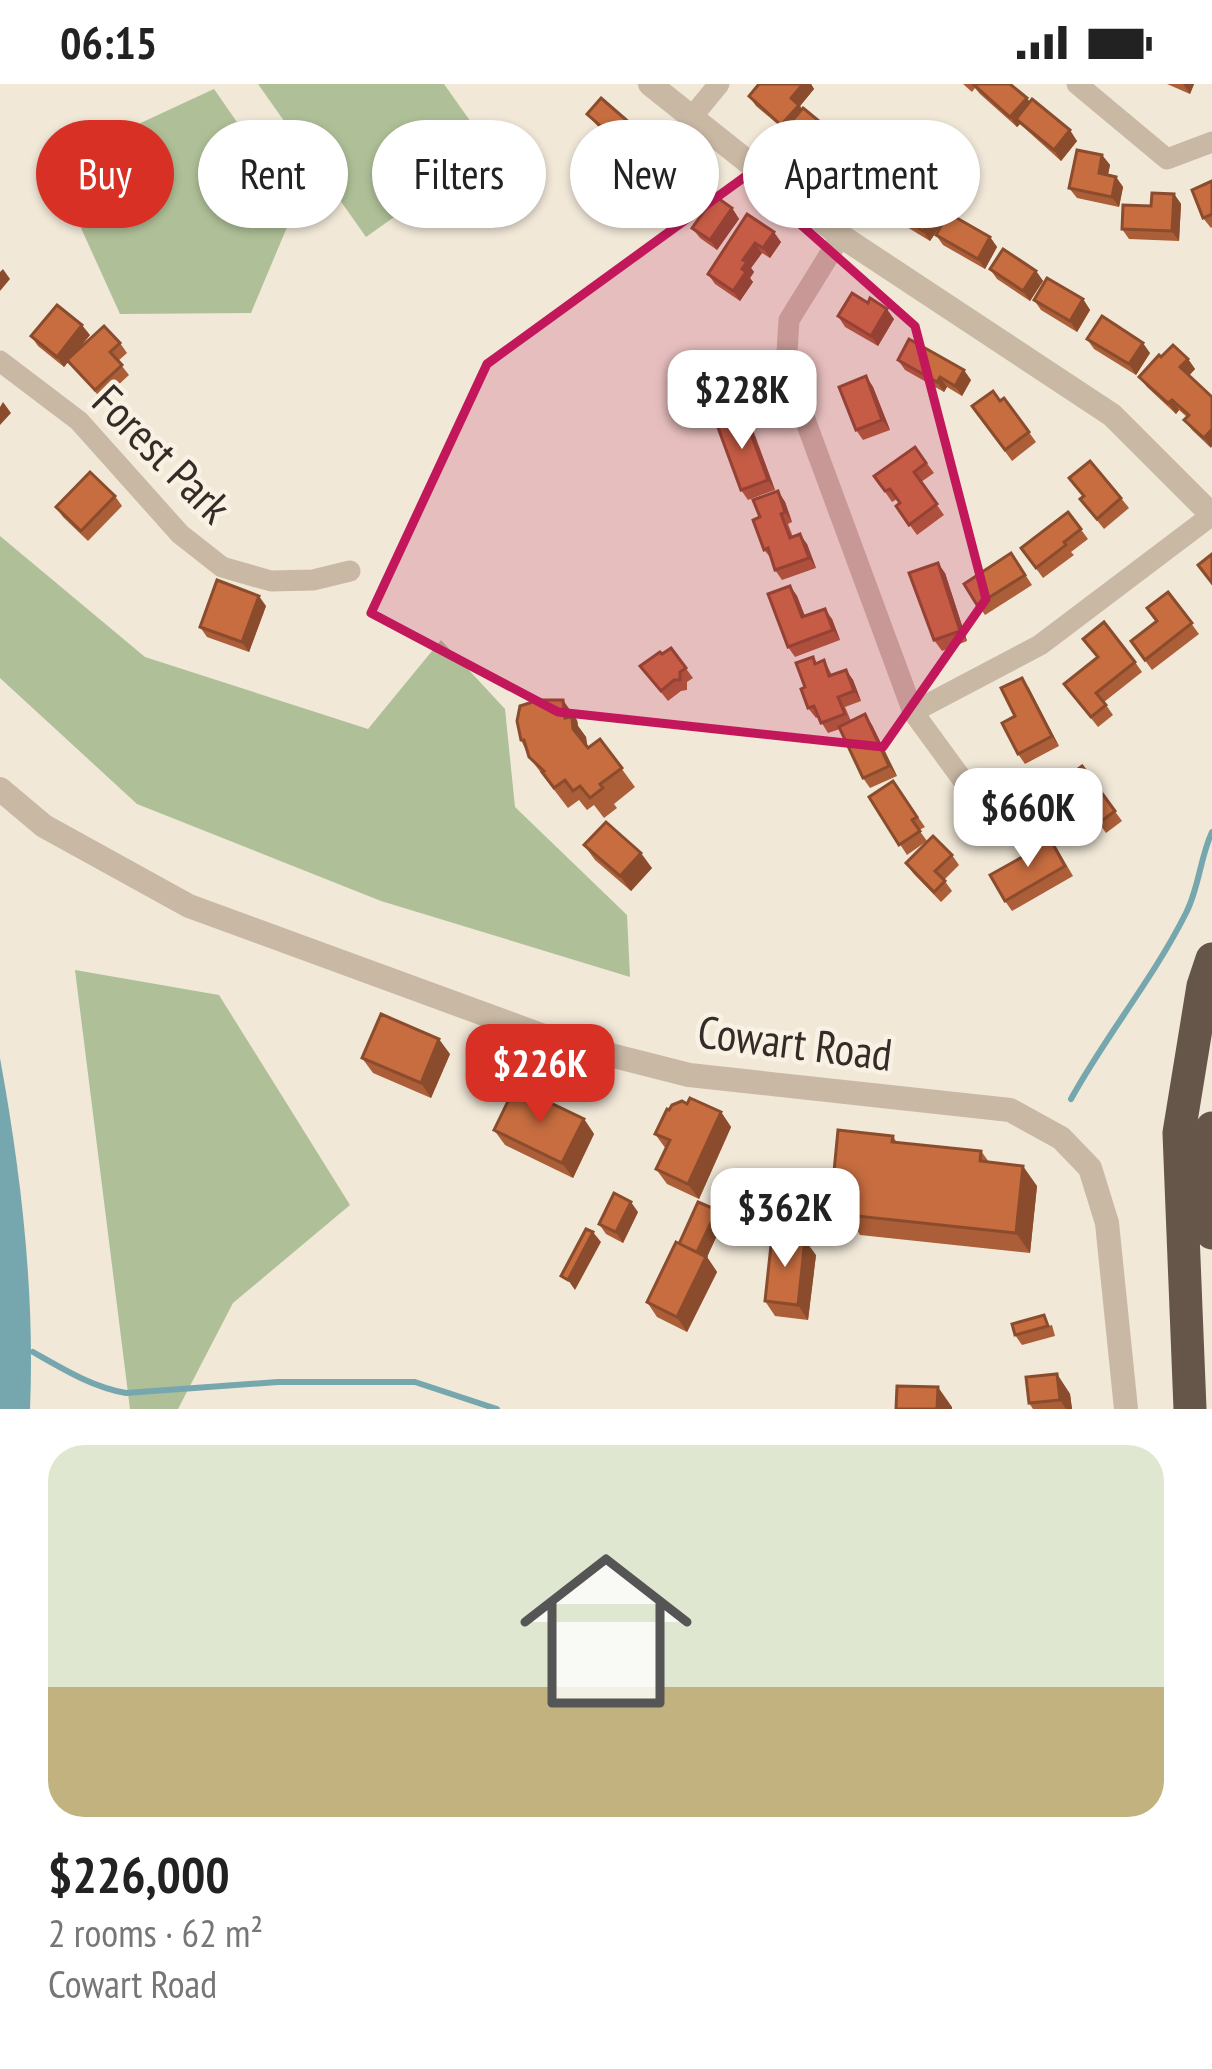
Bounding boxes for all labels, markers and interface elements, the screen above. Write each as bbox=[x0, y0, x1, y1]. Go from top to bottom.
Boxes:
text: 06:15 bbox=[60, 13, 157, 71]
chip: Buy bbox=[36, 120, 174, 228]
chip: Rent bbox=[198, 120, 348, 228]
chip: Filters bbox=[372, 120, 546, 228]
chip: New bbox=[570, 120, 719, 228]
chip: Apartment bbox=[743, 120, 980, 228]
pin: $228K bbox=[658, 350, 826, 452]
text: $228K bbox=[695, 363, 789, 414]
street label: Forest Park bbox=[81, 372, 245, 535]
pin: $660K bbox=[944, 768, 1112, 870]
text: $660K bbox=[981, 781, 1075, 832]
street label: Cowart Road bbox=[695, 1001, 895, 1083]
pin: $226K bbox=[456, 1024, 624, 1126]
text: $226K bbox=[493, 1037, 587, 1088]
pin: $362K bbox=[701, 1168, 869, 1270]
text: $362K bbox=[738, 1181, 832, 1232]
icon: home bbox=[498, 1523, 714, 1739]
text: $226,000 bbox=[48, 1841, 230, 1907]
text: 2 rooms · 62 m² bbox=[48, 1907, 263, 1958]
text: Cowart Road bbox=[48, 1958, 217, 2009]

